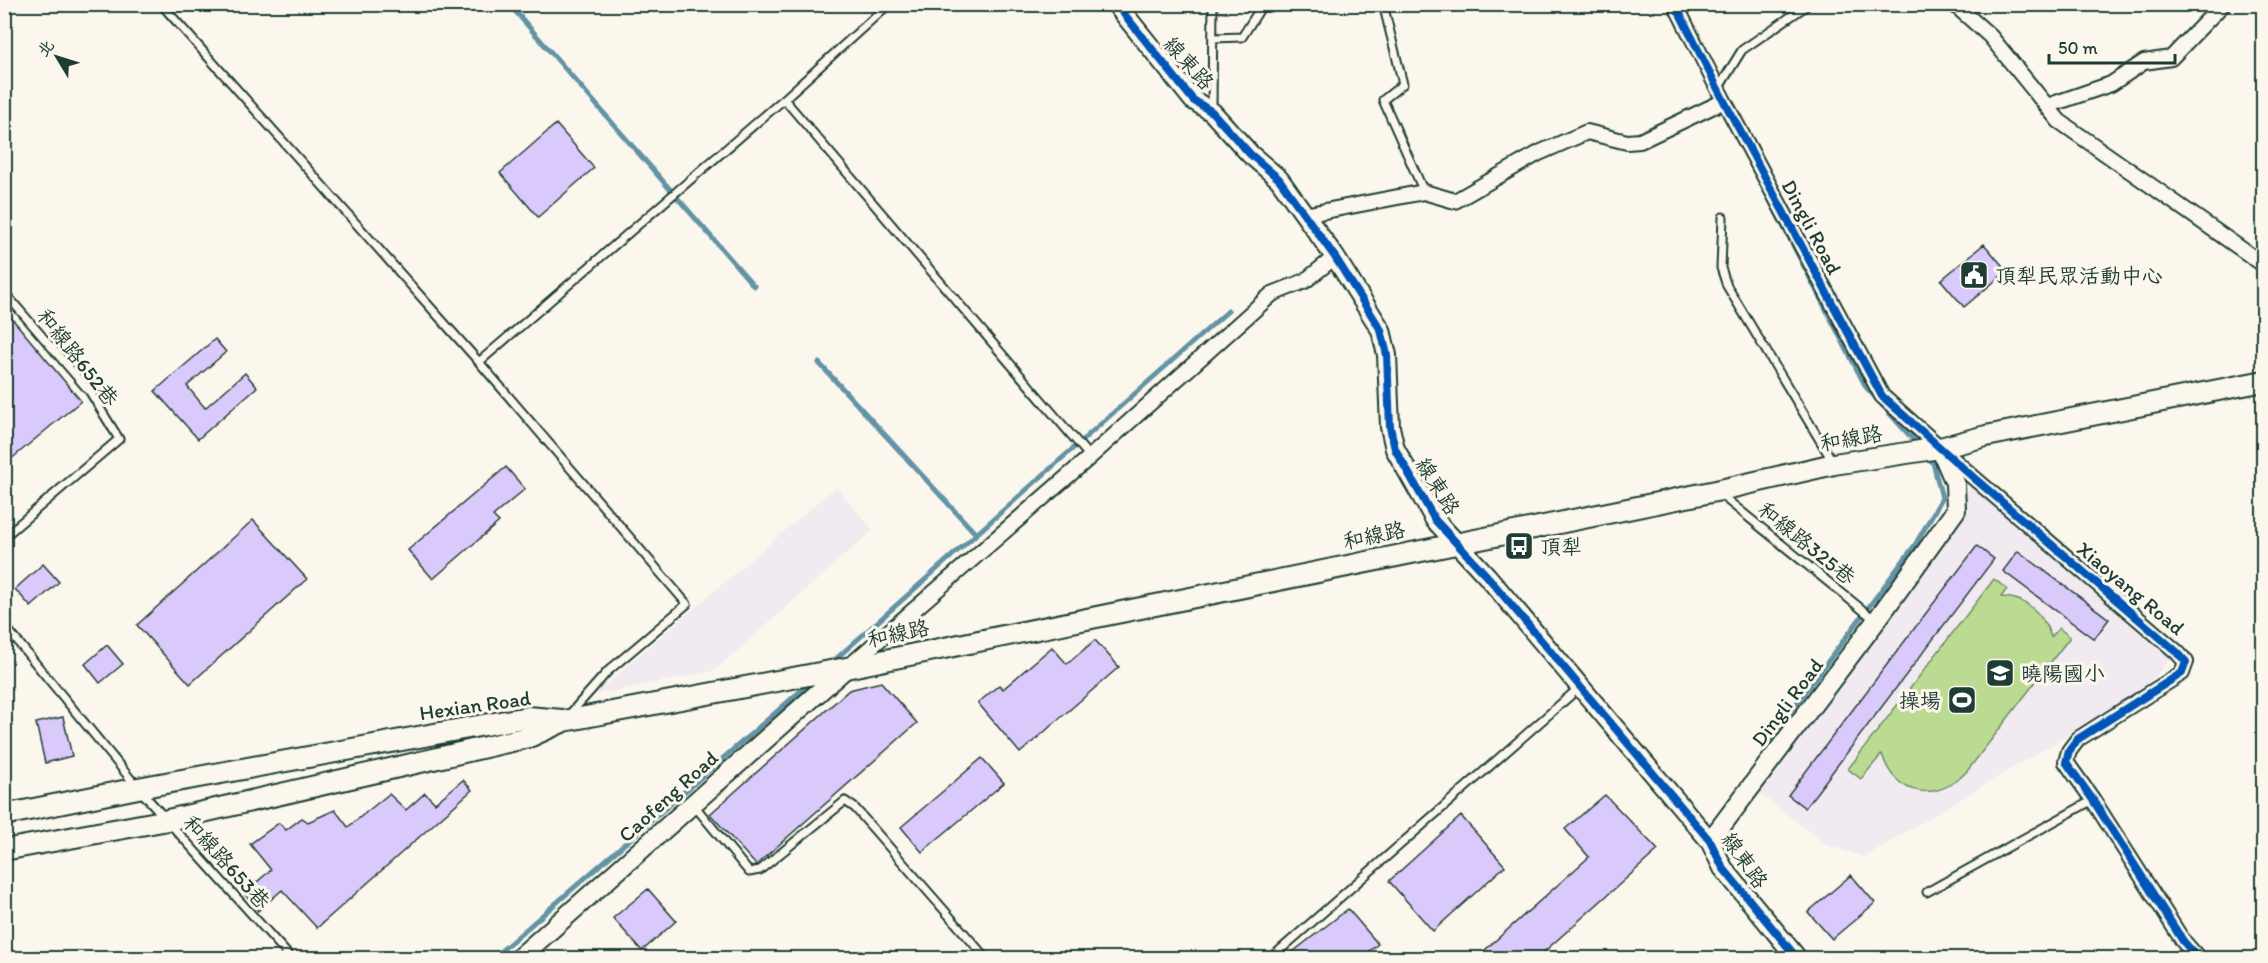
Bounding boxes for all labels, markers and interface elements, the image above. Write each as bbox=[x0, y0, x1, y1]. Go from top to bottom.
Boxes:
north arrow bbox=[27, 27, 87, 87]
scale bar bbox=[2049, 27, 2175, 65]
street label: 線東路 bbox=[1159, 31, 1219, 95]
text: 北 bbox=[33, 36, 58, 60]
text: 50 m bbox=[2058, 37, 2098, 59]
street label: Dingli Road bbox=[1777, 175, 1848, 279]
public building icon: 頂犁民眾活動中心 bbox=[1958, 259, 1990, 291]
place label: 頂犁民眾活動中心 bbox=[1995, 263, 2163, 288]
street label: 和線路652巷 bbox=[32, 303, 124, 411]
street label: 和線路 bbox=[1818, 420, 1884, 456]
street label: 線東路 bbox=[1411, 453, 1465, 519]
street label: 和線路325巷 bbox=[1753, 496, 1861, 590]
street label: 和線路 bbox=[1341, 516, 1407, 554]
bus stop icon: 頂犁 bbox=[1503, 530, 1535, 562]
place label: 頂犁 bbox=[1540, 534, 1582, 559]
street label: Xiaoyang Road bbox=[2072, 536, 2190, 641]
street label: 和線路 bbox=[865, 614, 931, 652]
street label: Dingli Road bbox=[1746, 653, 1828, 751]
school or university icon: 曉陽國小 bbox=[1984, 657, 2016, 689]
place label: 曉陽國小 bbox=[2021, 661, 2105, 686]
sports icon: 操場 bbox=[1946, 684, 1978, 716]
street label: Hexian Road bbox=[418, 685, 533, 725]
place label: 操場 bbox=[1899, 688, 1941, 713]
street label: Caofeng Road bbox=[613, 745, 723, 847]
street label: 和線路653巷 bbox=[178, 810, 276, 914]
street label: 線東路 bbox=[1717, 827, 1773, 893]

